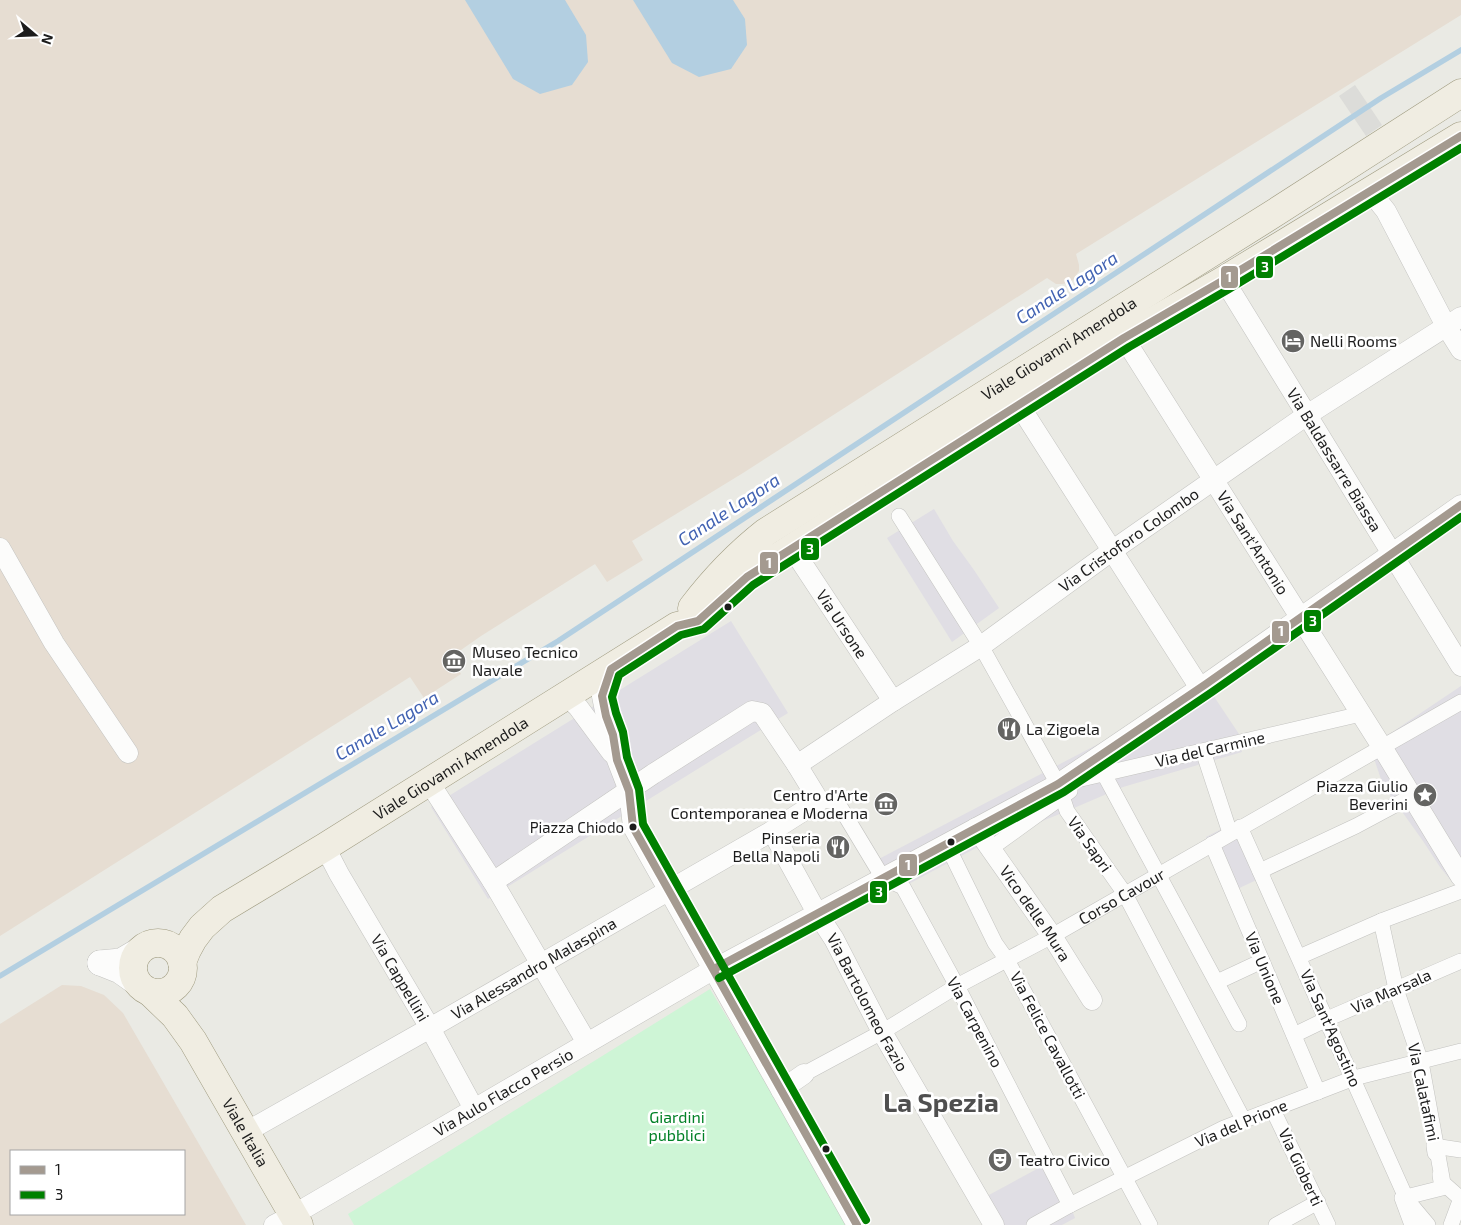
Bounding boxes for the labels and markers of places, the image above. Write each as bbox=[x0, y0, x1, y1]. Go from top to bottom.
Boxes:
hotel icon: Nelli Rooms bbox=[1280, 328, 1306, 354]
place label: Nelli Rooms bbox=[1310, 331, 1397, 350]
unlabelled marker bbox=[723, 602, 733, 612]
place label: Museo Tecnico Navale bbox=[472, 642, 578, 679]
museum icon: Museo Tecnico Navale bbox=[441, 648, 467, 674]
restaurant icon: La Zigoela bbox=[996, 716, 1022, 742]
place label: La Zigoela bbox=[1026, 719, 1100, 738]
place label: Piazza Giulio Beverini bbox=[1316, 776, 1408, 813]
place icon: Piazza Giulio Beverini bbox=[1412, 782, 1438, 808]
place label: Centro d'Arte Contemporanea e Moderna bbox=[670, 785, 868, 822]
museum icon: Centro d'Arte Contemporanea e Moderna bbox=[873, 791, 899, 817]
place label: Piazza Chiodo bbox=[530, 818, 624, 836]
marker: Piazza Chiodo bbox=[628, 822, 638, 832]
place label: Pinseria Bella Napoli bbox=[732, 828, 820, 865]
restaurant icon: Pinseria Bella Napoli bbox=[825, 834, 851, 860]
unlabelled marker bbox=[946, 837, 956, 847]
unlabelled marker bbox=[821, 1144, 831, 1154]
theatre icon: Teatro Civico bbox=[987, 1147, 1013, 1173]
place label: Teatro Civico bbox=[1018, 1150, 1110, 1169]

